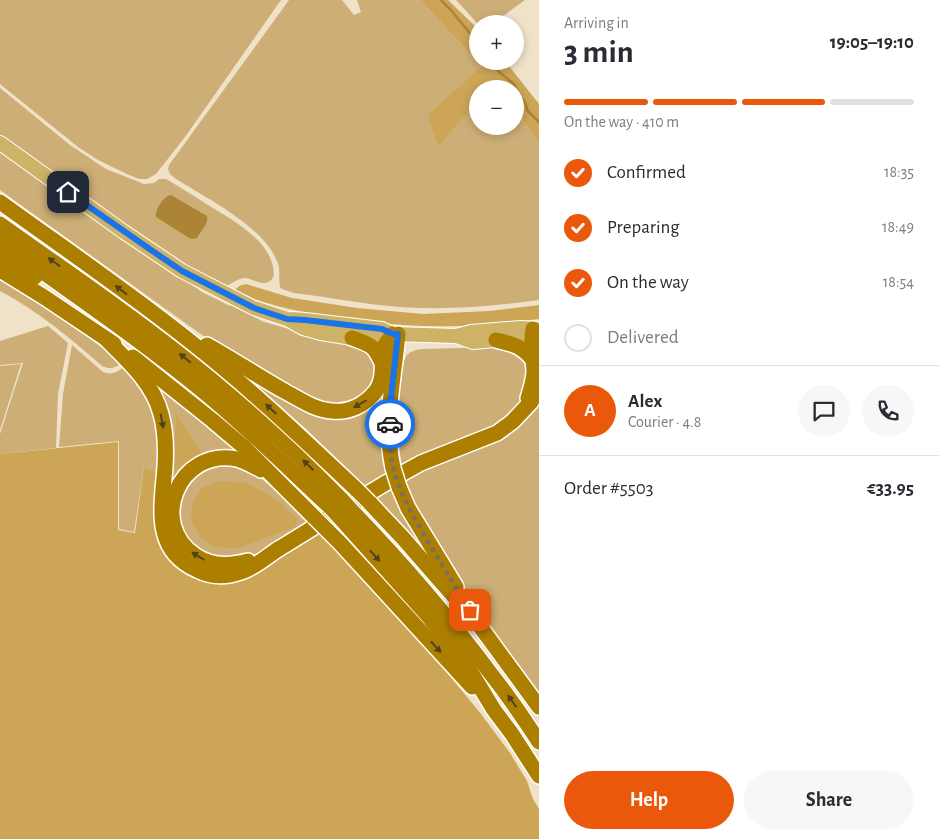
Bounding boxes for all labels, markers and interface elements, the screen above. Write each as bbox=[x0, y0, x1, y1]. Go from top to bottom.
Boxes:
map controls bbox=[469, 15, 524, 135]
button: + bbox=[469, 15, 524, 70]
text: Arriving in bbox=[564, 15, 629, 31]
text: 19:05–19:10 bbox=[830, 33, 914, 52]
text: 3 min bbox=[564, 36, 634, 68]
button: − bbox=[469, 80, 524, 135]
text: On the way · 410 m bbox=[564, 114, 679, 130]
icon: check bbox=[564, 159, 592, 187]
text: Confirmed bbox=[607, 163, 686, 182]
text: 18:35 bbox=[884, 164, 914, 180]
pin bbox=[47, 171, 89, 213]
icon: home bbox=[54, 178, 82, 206]
icon: check bbox=[564, 214, 592, 242]
text: Preparing bbox=[607, 218, 680, 237]
text: 18:49 bbox=[882, 219, 914, 235]
one-way arrow bbox=[47, 257, 61, 267]
icon: check bbox=[564, 269, 592, 297]
text: On the way bbox=[607, 273, 689, 292]
text: 18:54 bbox=[883, 274, 914, 290]
one-way arrow bbox=[115, 284, 128, 295]
text: Delivered bbox=[607, 328, 679, 347]
one-way arrow bbox=[179, 353, 192, 364]
button: chat bbox=[798, 385, 850, 437]
button: phone bbox=[862, 385, 914, 437]
text: Alex bbox=[628, 392, 662, 411]
courier bbox=[365, 399, 415, 449]
one-way arrow bbox=[353, 400, 366, 409]
text: A bbox=[584, 401, 596, 420]
one-way arrow bbox=[265, 403, 277, 415]
icon: car bbox=[376, 410, 404, 438]
one-way arrow bbox=[159, 413, 167, 429]
text: Courier · 4.8 bbox=[628, 414, 701, 430]
one-way arrow bbox=[302, 459, 314, 471]
text: Order #5503 bbox=[564, 479, 654, 498]
text: €33.95 bbox=[867, 479, 914, 498]
one-way arrow bbox=[369, 549, 381, 561]
one-way arrow bbox=[191, 552, 204, 561]
pin bbox=[449, 589, 491, 631]
icon: bag bbox=[456, 596, 484, 624]
one-way arrow bbox=[430, 641, 442, 653]
one-way arrow bbox=[507, 695, 517, 708]
button: Help bbox=[564, 771, 734, 829]
button: Share bbox=[744, 771, 914, 829]

